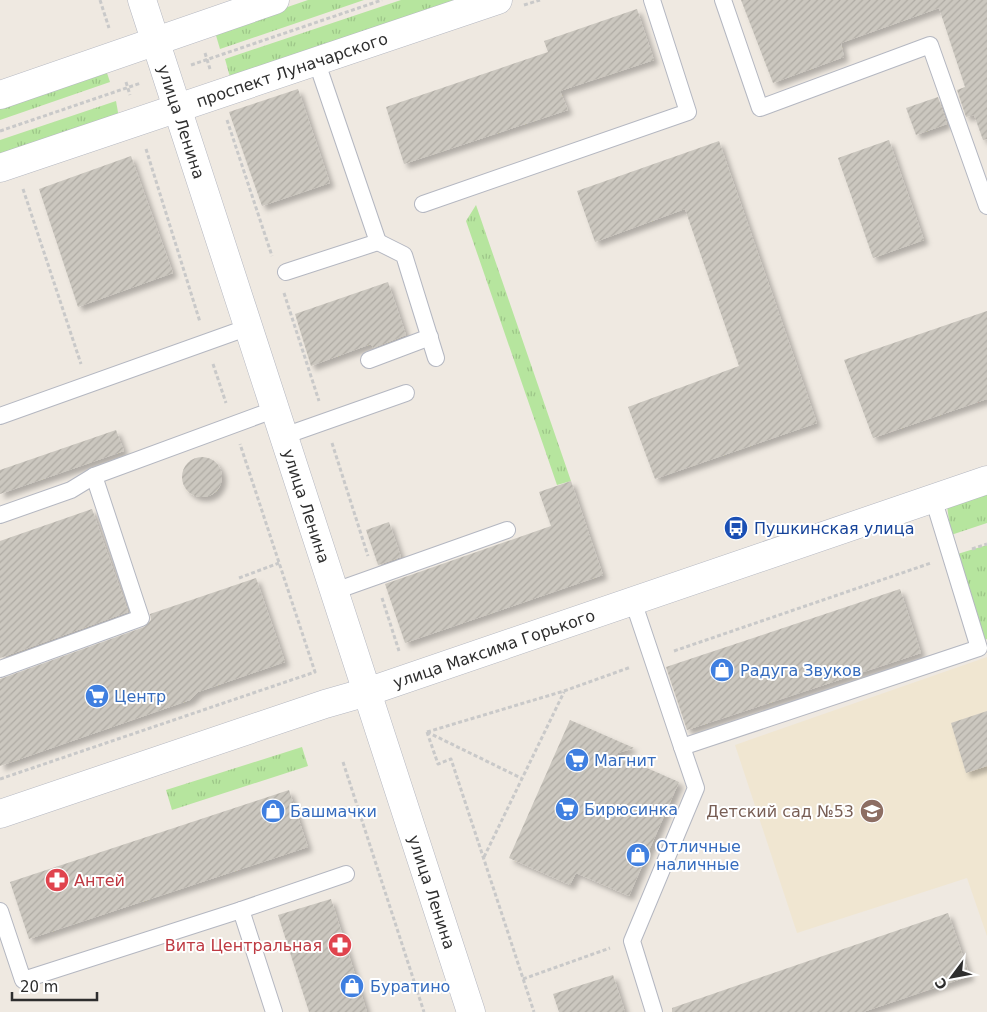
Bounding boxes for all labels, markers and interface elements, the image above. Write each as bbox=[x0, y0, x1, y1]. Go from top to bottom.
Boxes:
street label: проспект Луначарского bbox=[193, 28, 390, 111]
street label: улица Ленина bbox=[154, 62, 209, 181]
street label: улица Ленина bbox=[279, 446, 334, 565]
bus stop icon: Пушкинская улица bbox=[723, 515, 749, 541]
place label: Пушкинская улица bbox=[754, 519, 914, 538]
street label: улица Максима Горького bbox=[391, 605, 597, 692]
shop icon: Радуга Звуков bbox=[709, 657, 735, 683]
place label: Радуга Звуков bbox=[740, 661, 861, 680]
supermarket icon: Центр bbox=[84, 683, 110, 709]
place label: Центр bbox=[114, 687, 166, 706]
supermarket icon: Магнит bbox=[564, 747, 590, 773]
place label: Магнит bbox=[594, 751, 656, 770]
supermarket icon: Бирюсинка bbox=[554, 796, 580, 822]
shop icon: Башмачки bbox=[260, 798, 286, 824]
school or university icon: Детский сад №53 bbox=[859, 798, 885, 824]
place label: Бирюсинка bbox=[584, 800, 678, 819]
place label: Башмачки bbox=[290, 802, 377, 821]
place label: Детский сад №53 bbox=[706, 802, 854, 821]
street label: улица Ленина bbox=[405, 833, 459, 952]
place label: Отличные наличные bbox=[656, 837, 741, 874]
shop icon: Отличные наличные bbox=[625, 842, 651, 868]
pharmacy icon: Антей bbox=[44, 867, 70, 893]
place label: Антей bbox=[74, 871, 125, 890]
pharmacy icon: Вита Центральная bbox=[327, 932, 353, 958]
place label: Вита Центральная bbox=[165, 936, 322, 955]
north arrow bbox=[927, 952, 977, 1002]
scale bar bbox=[12, 970, 98, 1002]
shop icon: Буратино bbox=[339, 973, 365, 999]
text: С bbox=[931, 975, 950, 992]
place label: Буратино bbox=[370, 977, 450, 996]
text: 20 m bbox=[20, 978, 58, 996]

